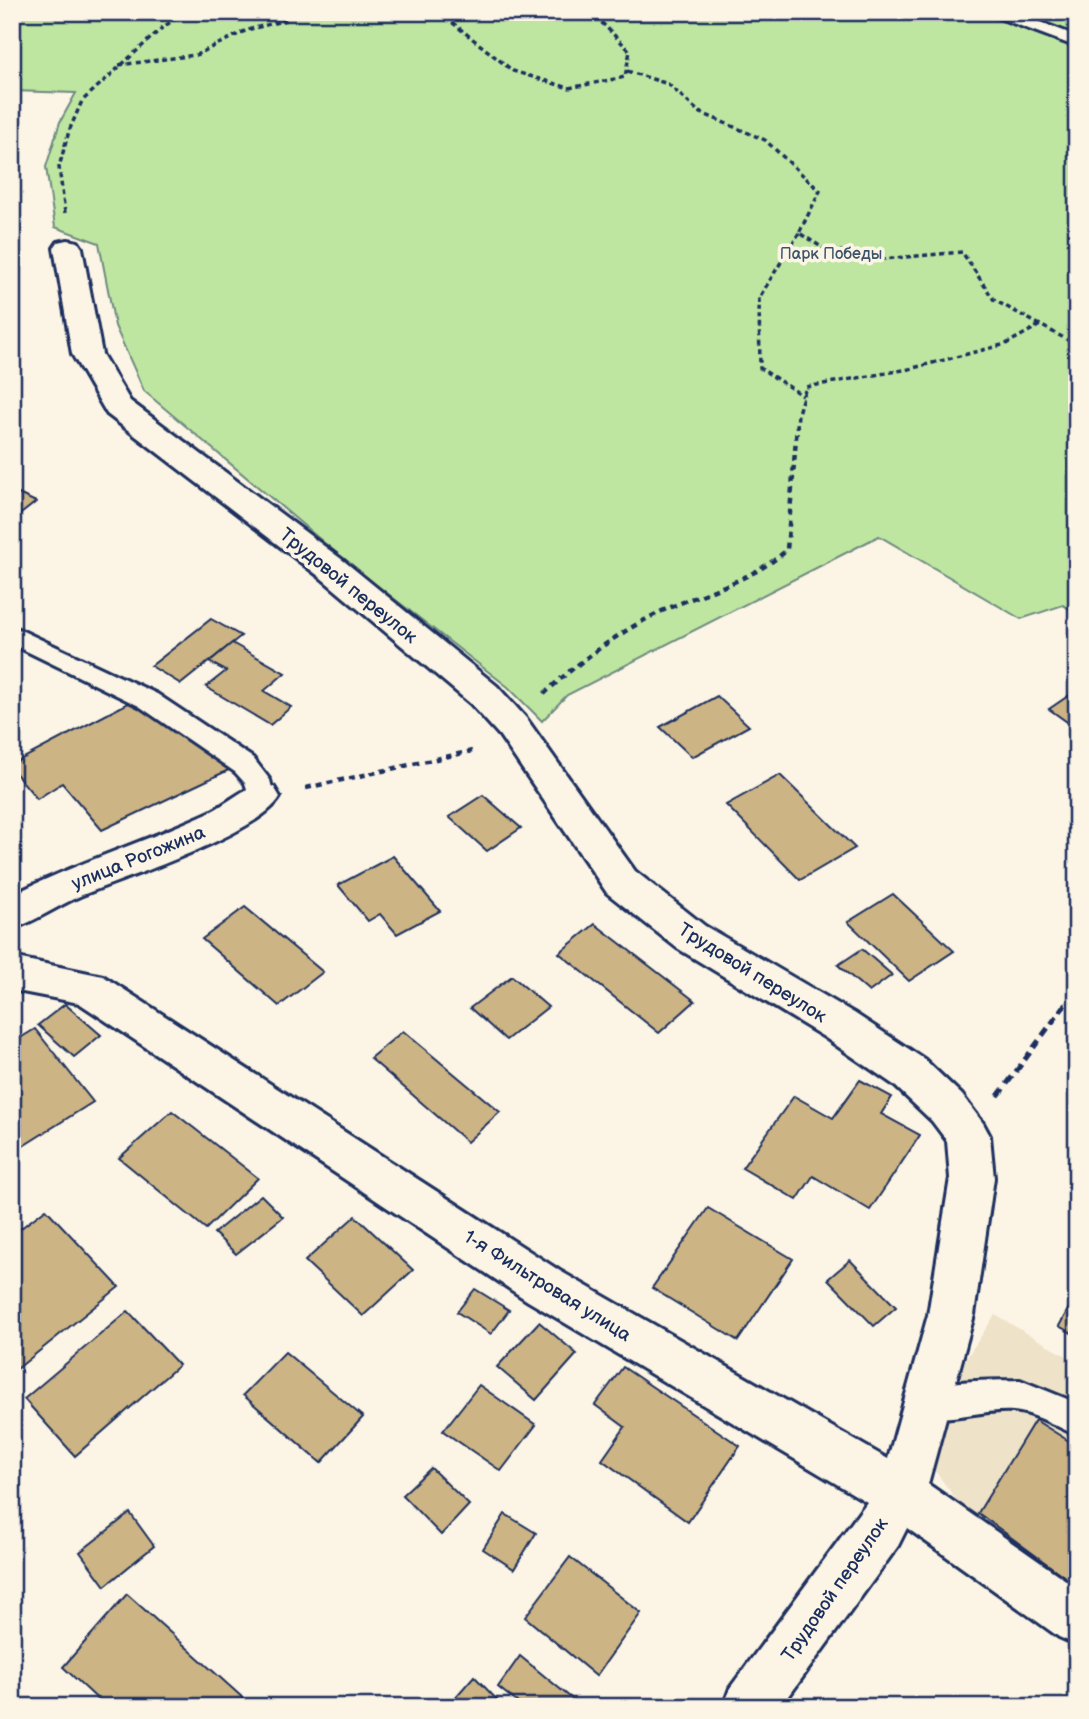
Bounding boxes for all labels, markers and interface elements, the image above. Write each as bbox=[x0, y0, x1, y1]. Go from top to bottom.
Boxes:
park label: Парк Победы bbox=[780, 245, 882, 264]
street label: Трудовой переулок bbox=[275, 524, 421, 649]
street label: улица Рогожина bbox=[68, 821, 209, 896]
street label: Трудовой переулок bbox=[674, 918, 831, 1028]
street label: 1-я Фильтровая улица bbox=[459, 1225, 635, 1347]
street label: Трудовой переулок bbox=[777, 1514, 893, 1666]

